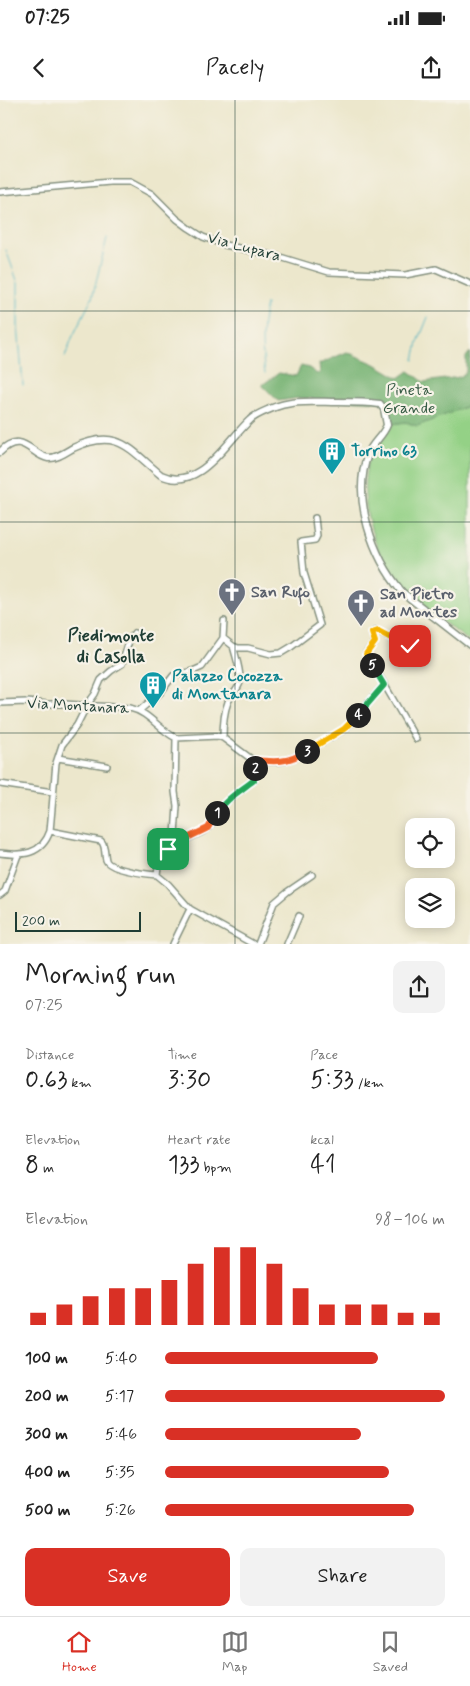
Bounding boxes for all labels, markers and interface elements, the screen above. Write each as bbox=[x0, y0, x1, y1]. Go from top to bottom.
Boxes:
text: 07:25 bbox=[25, 5, 70, 30]
icon: back bbox=[25, 54, 53, 82]
text: Pacely bbox=[206, 54, 264, 82]
icon: share bbox=[417, 54, 445, 82]
street label: Via Lupara bbox=[205, 227, 283, 267]
park label: Pineta Grande bbox=[383, 380, 435, 419]
building icon: Torrino 63 bbox=[317, 436, 347, 475]
place label: Torrino 63 bbox=[351, 441, 417, 462]
church icon: San Rufo bbox=[217, 577, 247, 616]
place label: San Rufo bbox=[251, 582, 310, 605]
place label: San Pietro ad Montes bbox=[380, 584, 457, 623]
church icon: San Pietro ad Montes bbox=[346, 588, 376, 627]
district label: Piedimonte di Casolla bbox=[68, 624, 154, 669]
pin bbox=[389, 625, 431, 667]
icon: check bbox=[396, 632, 424, 660]
pin: 5 bbox=[360, 652, 384, 678]
text: 5 bbox=[368, 656, 377, 674]
place label: Palazzo Cocozza di Montanara bbox=[172, 666, 283, 705]
building icon: Palazzo Cocozza di Montanara bbox=[138, 670, 168, 709]
street label: Via Montanara bbox=[26, 693, 130, 719]
pin: 4 bbox=[346, 702, 370, 728]
text: 4 bbox=[354, 706, 363, 724]
pin: 3 bbox=[294, 738, 320, 764]
text: 3 bbox=[304, 742, 311, 760]
pin: 2 bbox=[242, 756, 268, 780]
text: 2 bbox=[252, 759, 259, 777]
pin: 1 bbox=[204, 800, 230, 826]
text: 1 bbox=[214, 804, 221, 822]
map controls bbox=[405, 818, 455, 928]
button: locate bbox=[405, 818, 455, 868]
pin bbox=[147, 828, 189, 870]
icon: arrive bbox=[154, 835, 182, 863]
button: layers bbox=[405, 878, 455, 928]
scale bar bbox=[15, 908, 141, 932]
text: 200 m bbox=[22, 912, 60, 930]
text: Morning run bbox=[25, 957, 176, 994]
button: share bbox=[393, 961, 445, 1013]
text: 07:25 bbox=[25, 995, 63, 1016]
text: Distance bbox=[25, 1046, 74, 1064]
text: Time bbox=[168, 1046, 197, 1064]
text: Pace bbox=[310, 1046, 338, 1064]
text: 0.63 bbox=[25, 1064, 68, 1097]
text: 3:30 bbox=[168, 1064, 211, 1097]
text: 5:33 bbox=[310, 1064, 354, 1097]
text: km bbox=[68, 1074, 92, 1092]
text: /km bbox=[354, 1074, 384, 1092]
text: Elevation bbox=[25, 1131, 80, 1149]
text: Heart rate bbox=[168, 1131, 231, 1149]
text: kcal bbox=[310, 1131, 334, 1149]
text: 8 bbox=[25, 1149, 39, 1182]
text: 133 bbox=[168, 1149, 200, 1182]
text: 41 bbox=[310, 1149, 336, 1182]
text: m bbox=[39, 1159, 54, 1177]
text: bpm bbox=[200, 1159, 232, 1177]
text: Elevation bbox=[25, 1209, 88, 1230]
text: 98–106 m bbox=[375, 1209, 445, 1230]
text: 100 m bbox=[25, 1348, 68, 1369]
text: 5:40 bbox=[105, 1348, 137, 1369]
text: 200 m bbox=[25, 1386, 69, 1407]
text: 5:17 bbox=[105, 1386, 134, 1407]
text: 300 m bbox=[25, 1424, 68, 1445]
text: 5:46 bbox=[105, 1424, 137, 1445]
text: 400 m bbox=[25, 1462, 70, 1483]
text: 5:35 bbox=[105, 1462, 135, 1483]
text: 500 m bbox=[25, 1500, 70, 1521]
text: 5:26 bbox=[105, 1500, 136, 1521]
button: Save bbox=[25, 1548, 230, 1606]
button: Share bbox=[240, 1548, 445, 1606]
tab: Home bbox=[62, 1628, 97, 1676]
tab: Map bbox=[221, 1628, 249, 1676]
tab: Saved bbox=[373, 1628, 408, 1676]

